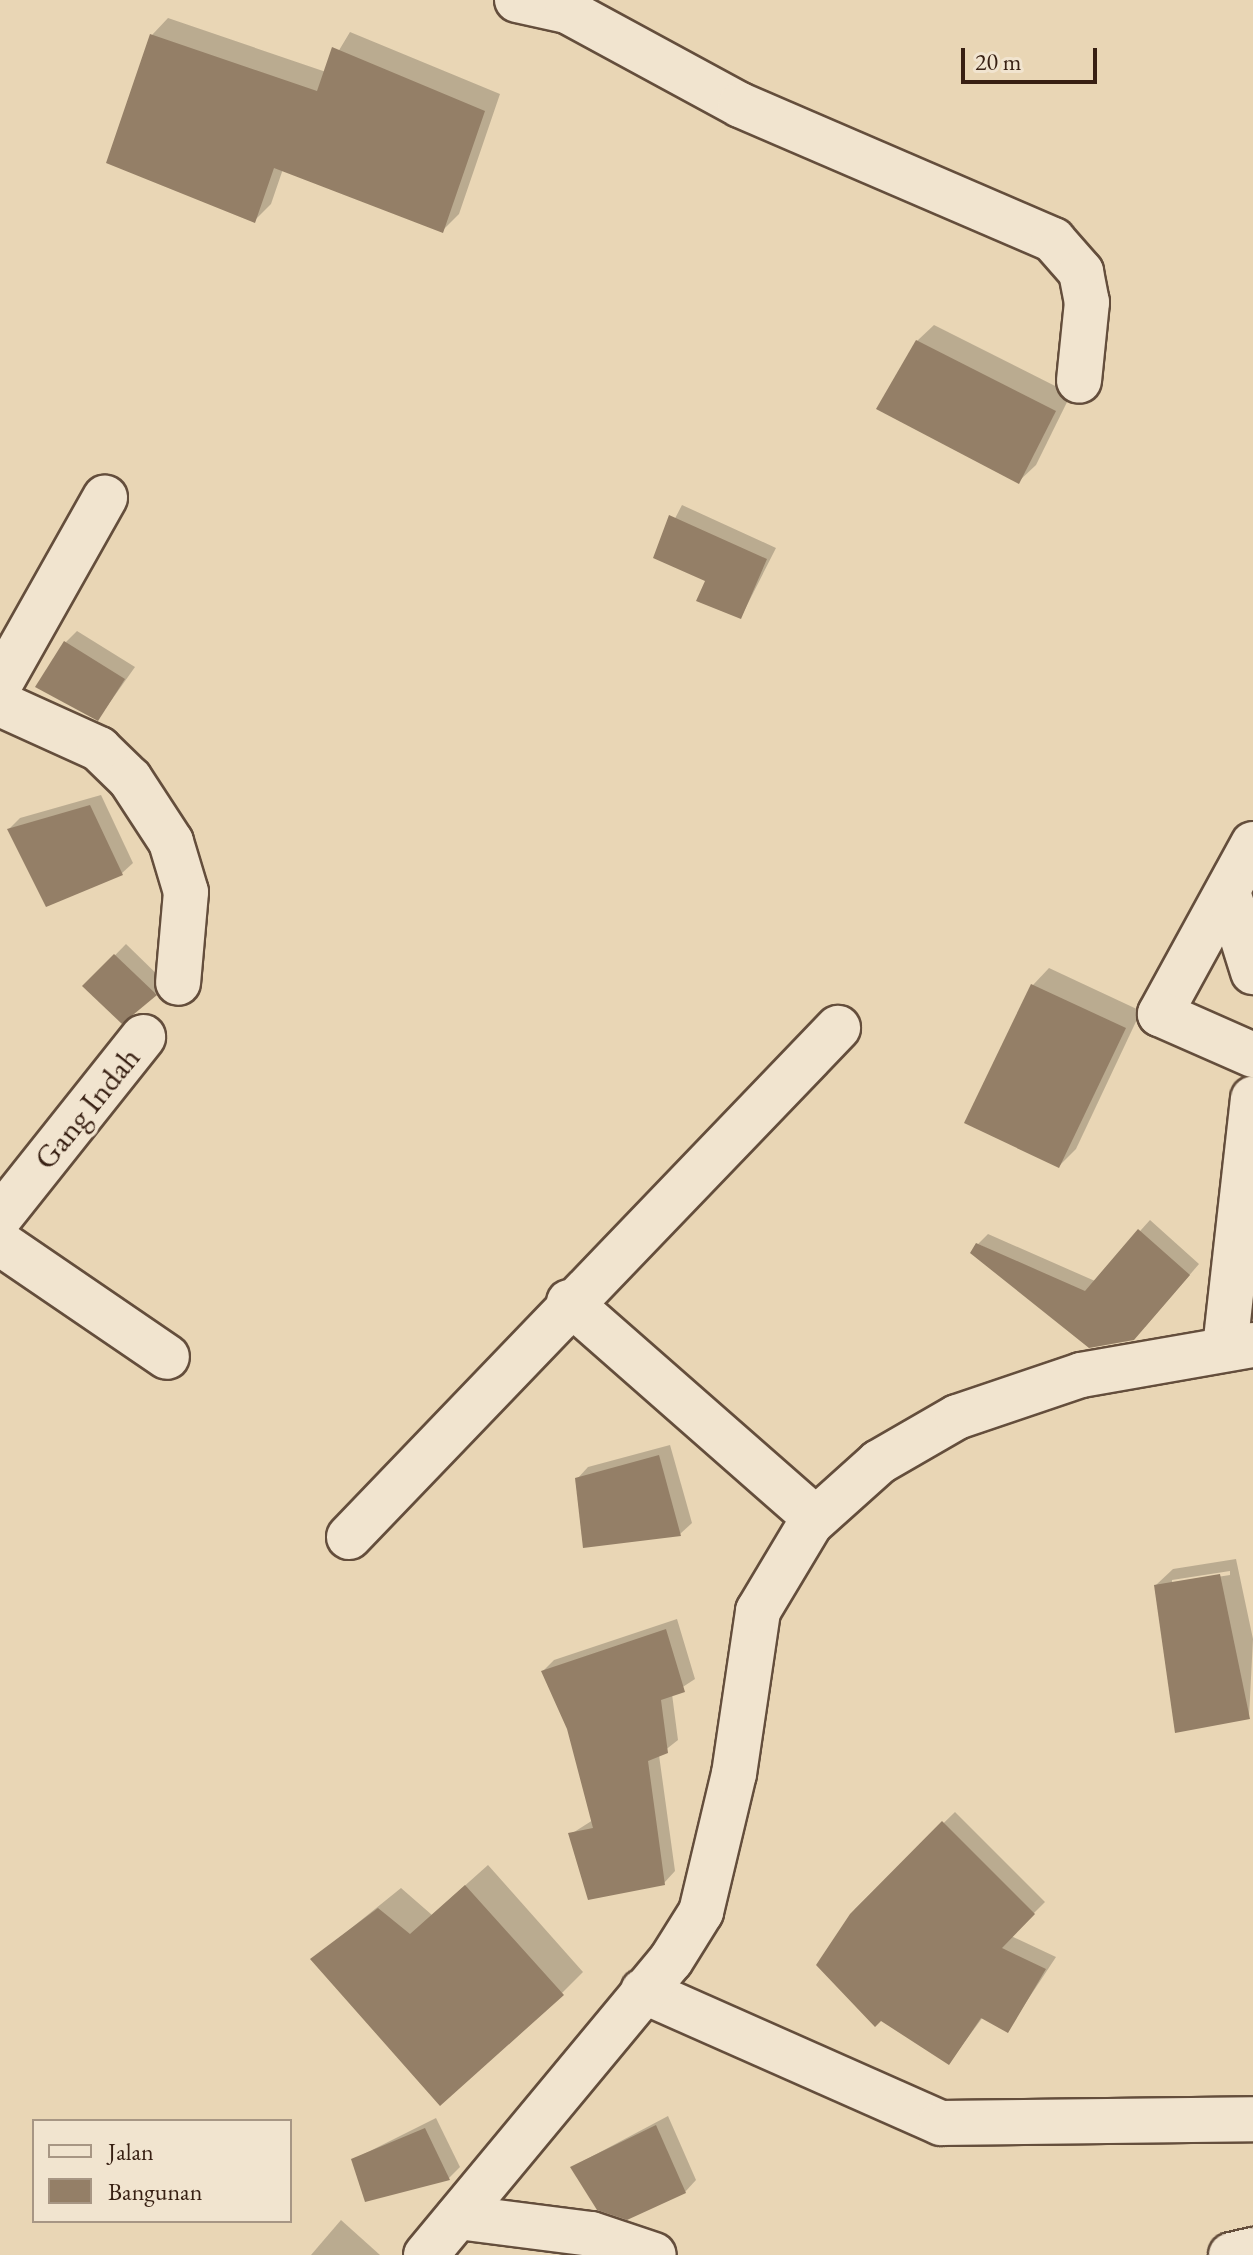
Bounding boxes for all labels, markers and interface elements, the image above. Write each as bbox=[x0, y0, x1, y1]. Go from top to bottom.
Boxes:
scale bar bbox=[965, 32, 1101, 82]
text: 20 m bbox=[975, 46, 1022, 77]
street label: Gang Indah bbox=[26, 1039, 148, 1177]
legend bbox=[32, 2119, 292, 2223]
text: Jalan bbox=[108, 2136, 154, 2167]
text: Bangunan bbox=[108, 2176, 202, 2207]

